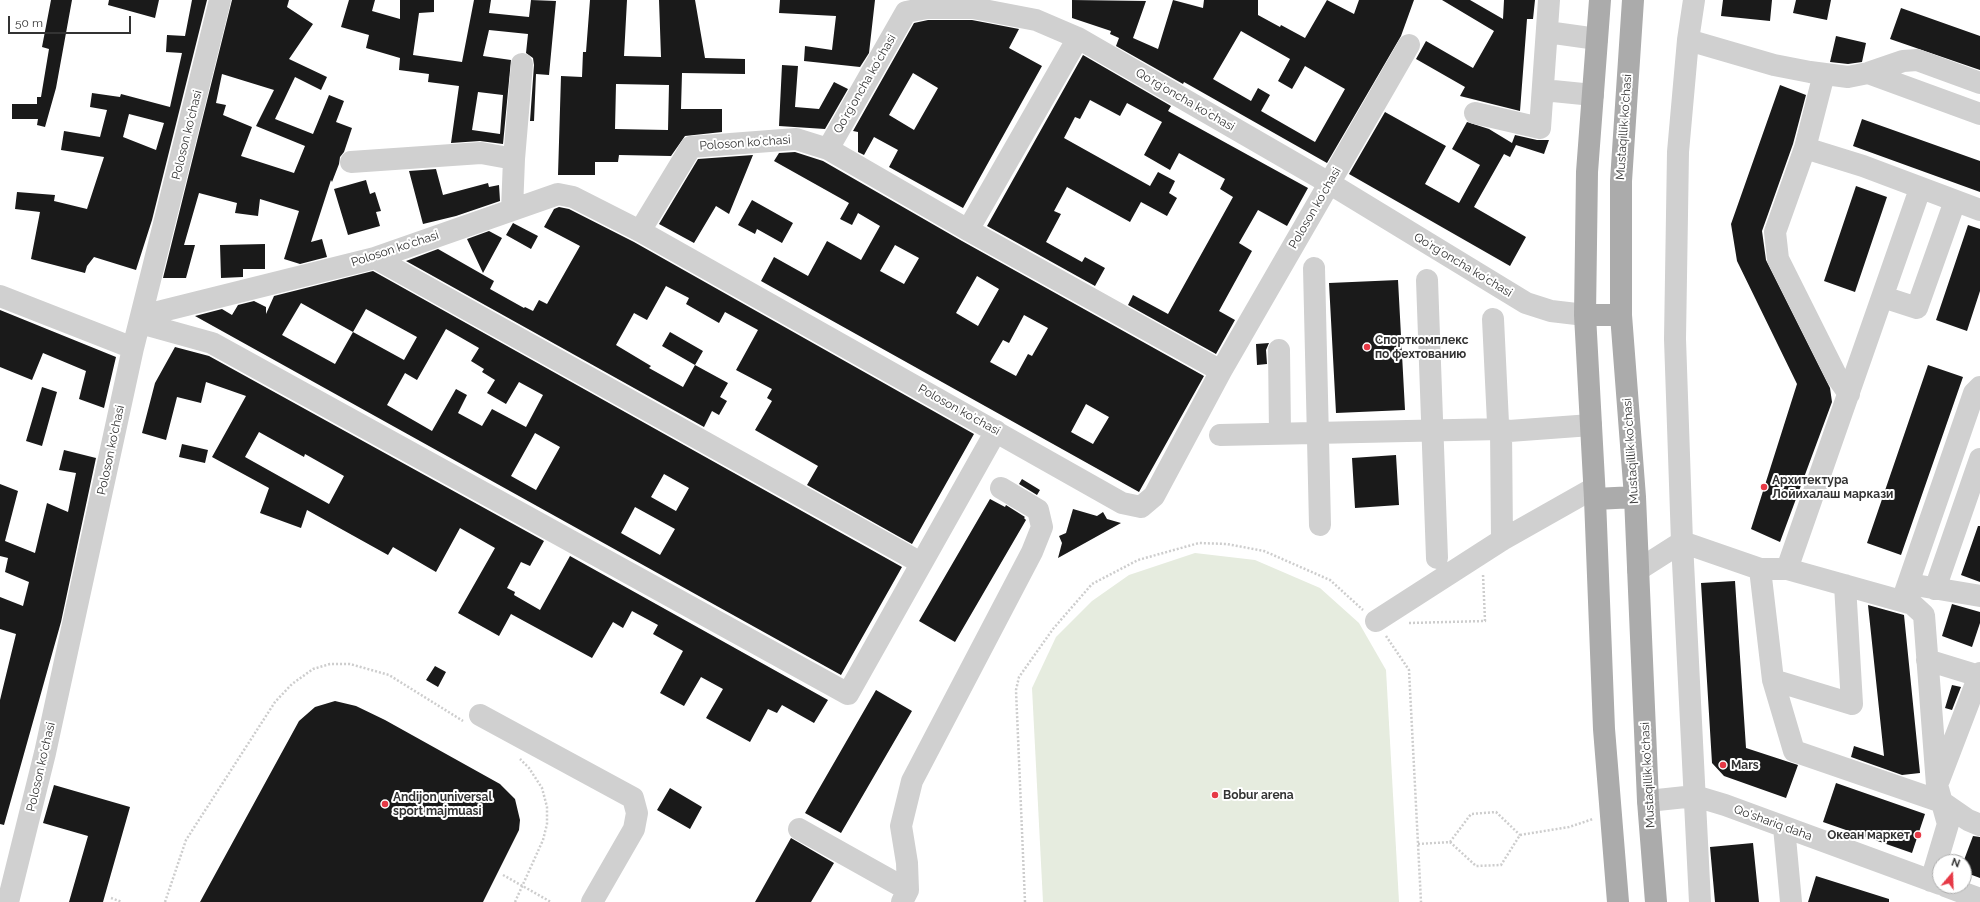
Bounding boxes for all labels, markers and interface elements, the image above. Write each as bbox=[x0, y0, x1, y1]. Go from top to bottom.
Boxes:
scale bar bbox=[10, 8, 133, 34]
text: 50 m bbox=[15, 16, 43, 30]
street label: Qoʻrgʻoncha koʻchasi bbox=[831, 32, 899, 136]
street label: Qoʻrgʻoncha koʻchasi bbox=[1133, 66, 1237, 134]
street label: Mustaqillik ko'chasi bbox=[1613, 74, 1635, 180]
street label: Poloson ko'chasi bbox=[169, 89, 205, 181]
street label: Poloson koʻchasi bbox=[699, 133, 791, 153]
street label: Poloson koʻchasi bbox=[1286, 165, 1344, 251]
street label: Poloson koʻchasi bbox=[349, 228, 441, 270]
street label: Qoʻrgʻoncha koʻchasi bbox=[1411, 230, 1515, 300]
place label: Спорткомплекс по фехтованию bbox=[1375, 333, 1468, 361]
marker: Спорткомплекс по фехтованию bbox=[1362, 342, 1372, 352]
street label: Poloson koʻchasi bbox=[916, 382, 1002, 438]
street label: Mustaqillik ko'chasi bbox=[1620, 398, 1642, 504]
street label: Poloson ko'chasi bbox=[94, 404, 128, 496]
place label: Архитектура Лойихалаш маркази bbox=[1772, 473, 1893, 501]
marker: Архитектура Лойихалаш маркази bbox=[1759, 482, 1769, 492]
street label: Poloson ko'chasi bbox=[24, 721, 58, 813]
street label: Mustaqillik ko'chasi bbox=[1638, 722, 1658, 828]
place label: Mars bbox=[1731, 758, 1759, 772]
marker: Mars bbox=[1718, 760, 1728, 770]
place label: Bobur arena bbox=[1223, 788, 1294, 802]
place label: Andijon universal sport majmuasi bbox=[393, 790, 492, 818]
marker: Bobur arena bbox=[1210, 790, 1220, 800]
marker: Andijon universal sport majmuasi bbox=[380, 799, 390, 809]
street label: Qo'shariq daha bbox=[1732, 802, 1814, 844]
place label: Океан маркет bbox=[1827, 828, 1910, 842]
marker: Океан маркет bbox=[1913, 830, 1923, 840]
north arrow bbox=[1932, 854, 1972, 894]
text: N bbox=[1950, 856, 1962, 871]

